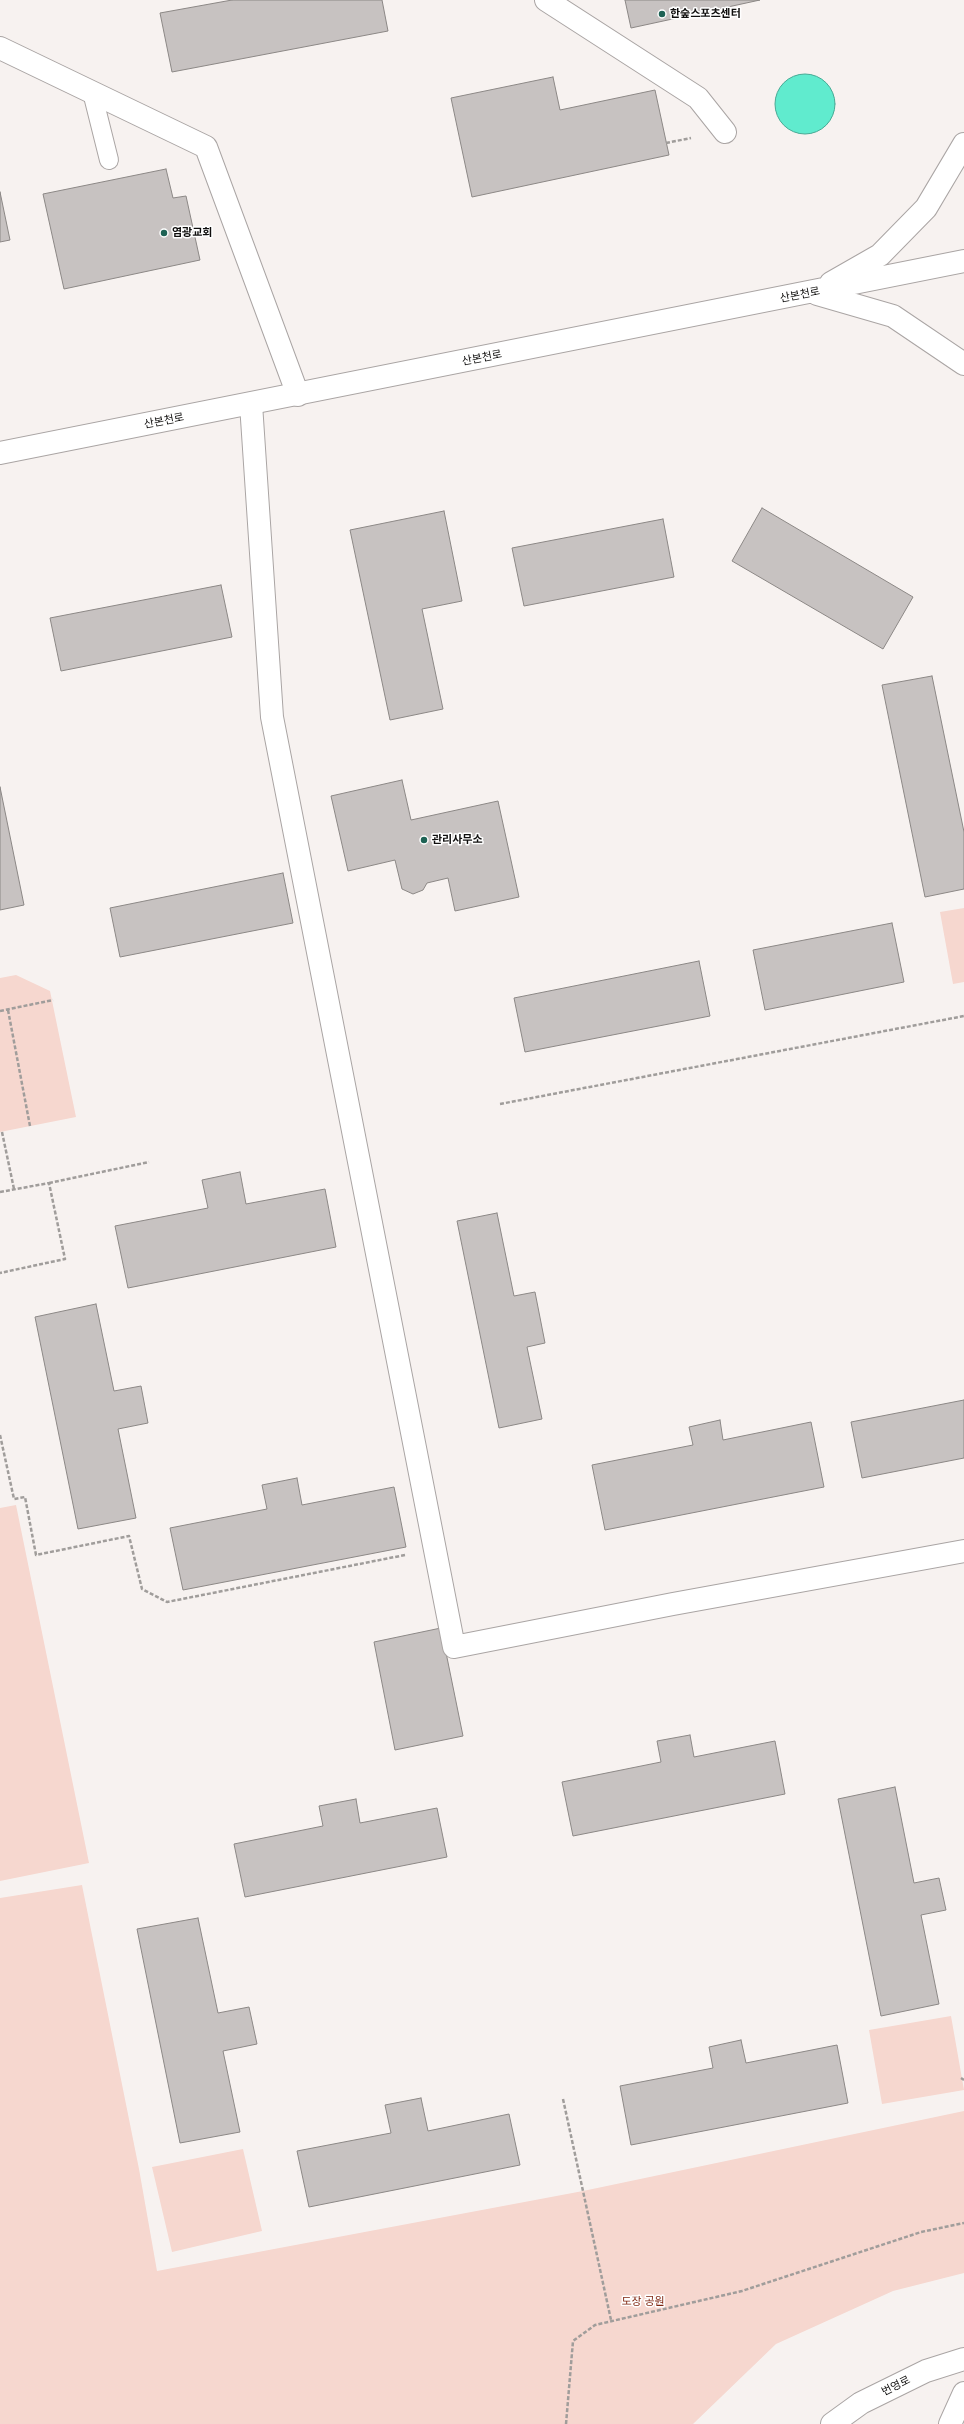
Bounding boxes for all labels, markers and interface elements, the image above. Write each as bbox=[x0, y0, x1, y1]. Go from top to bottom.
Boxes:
place label: 한숲스포츠센터 bbox=[670, 7, 741, 21]
marker: 한숲스포츠센터 bbox=[657, 9, 667, 19]
place label: 염광교회 bbox=[172, 226, 212, 240]
marker: 염광교회 bbox=[159, 228, 169, 238]
street label: 산본천로 bbox=[779, 285, 821, 305]
street label: 산본천로 bbox=[461, 348, 503, 368]
street label: 산본천로 bbox=[143, 411, 185, 431]
place label: 관리사무소 bbox=[432, 833, 483, 847]
marker: 관리사무소 bbox=[419, 835, 429, 845]
park label: 도장 공원 bbox=[621, 2295, 665, 2309]
street label: 번영로 bbox=[879, 2373, 913, 2399]

